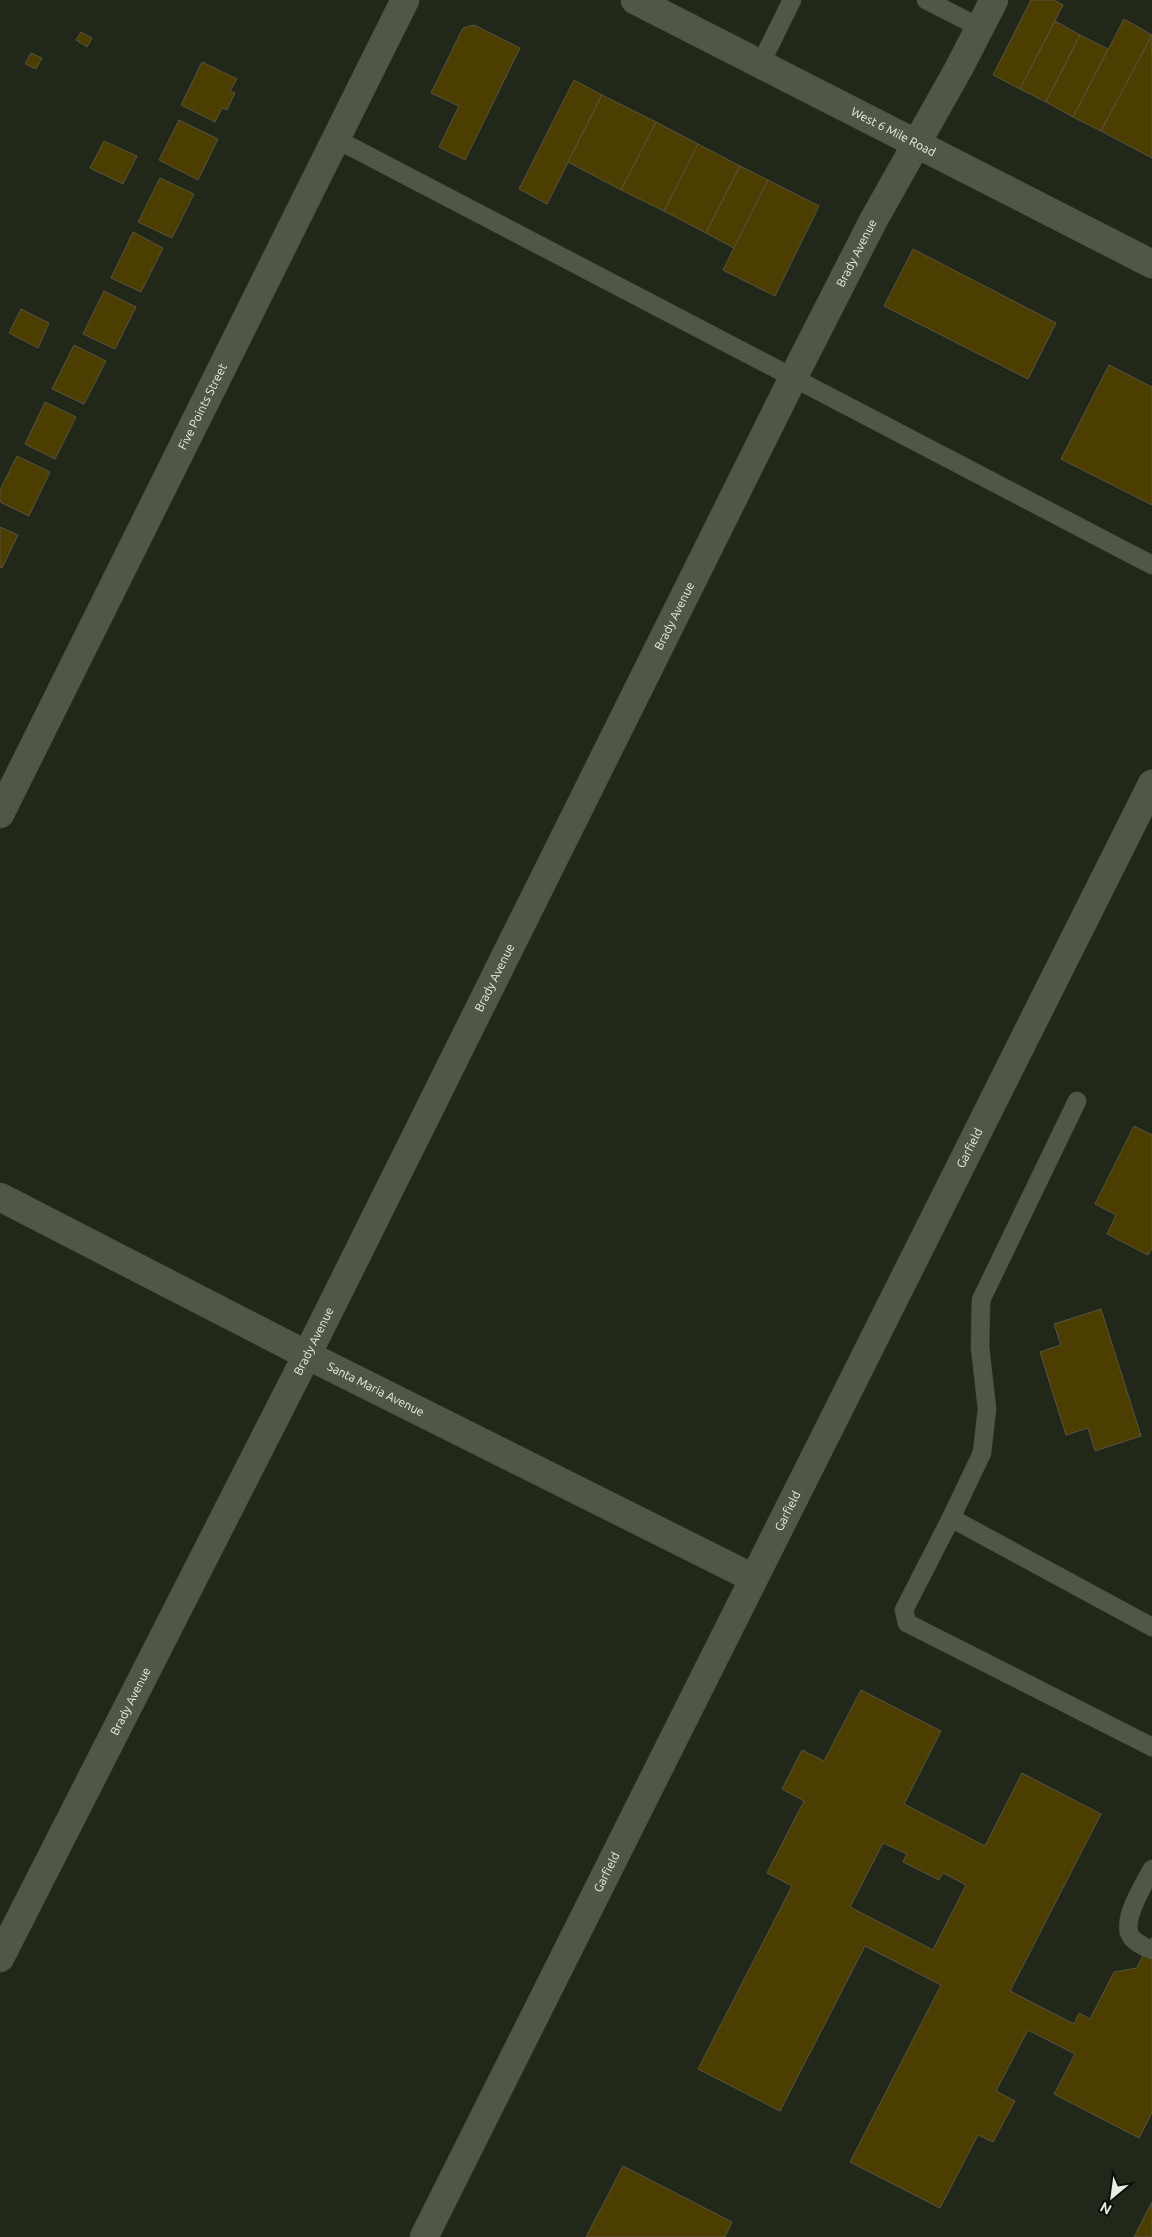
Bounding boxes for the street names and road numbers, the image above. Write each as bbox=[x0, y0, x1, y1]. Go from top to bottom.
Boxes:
street label: West 6 Mile Road bbox=[849, 104, 938, 158]
street label: Brady Avenue bbox=[834, 217, 879, 289]
street label: Five Points Street bbox=[175, 361, 229, 452]
street label: Brady Avenue bbox=[652, 580, 697, 652]
street label: Brady Avenue bbox=[472, 941, 517, 1014]
street label: Garfield bbox=[954, 1126, 985, 1170]
street label: Brady Avenue bbox=[291, 1305, 336, 1377]
street label: Santa Maria Avenue bbox=[325, 1359, 426, 1418]
street label: Garfield bbox=[772, 1489, 803, 1533]
street label: Brady Avenue bbox=[108, 1665, 153, 1737]
street label: Garfield bbox=[591, 1850, 622, 1894]

